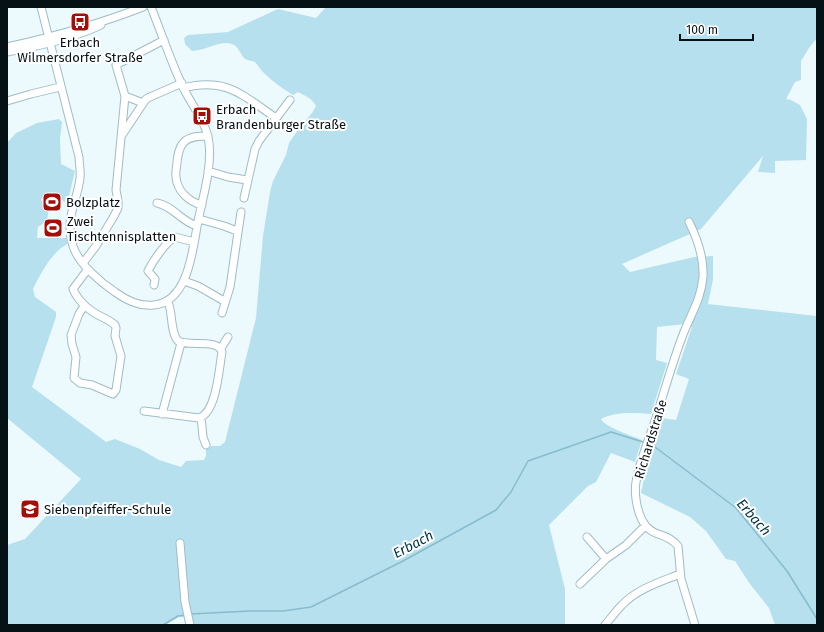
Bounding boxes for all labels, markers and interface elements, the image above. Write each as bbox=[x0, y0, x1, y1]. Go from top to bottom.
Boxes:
bus stop icon: Erbach Wilmersdorfer Straße bbox=[69, 11, 91, 33]
scale bar bbox=[680, 16, 753, 42]
text: 100 m bbox=[686, 23, 718, 37]
place label: Erbach Wilmersdorfer Straße bbox=[17, 35, 143, 65]
place label: Erbach Brandenburger Straße bbox=[216, 102, 346, 132]
bus stop icon: Erbach Brandenburger Straße bbox=[191, 105, 213, 127]
sports icon: Bolzplatz bbox=[41, 191, 63, 213]
place label: Bolzplatz bbox=[66, 195, 120, 210]
place label: Zwei Tischtennisplatten bbox=[67, 214, 176, 244]
sports icon: Zwei Tischtennisplatten bbox=[42, 217, 64, 239]
street label: Richardstraße bbox=[631, 398, 670, 481]
water label: Erbach bbox=[733, 495, 774, 539]
school or university icon: Siebenpfeiffer-Schule bbox=[19, 498, 41, 520]
place label: Siebenpfeiffer-Schule bbox=[44, 502, 171, 517]
water label: Erbach bbox=[390, 527, 436, 562]

